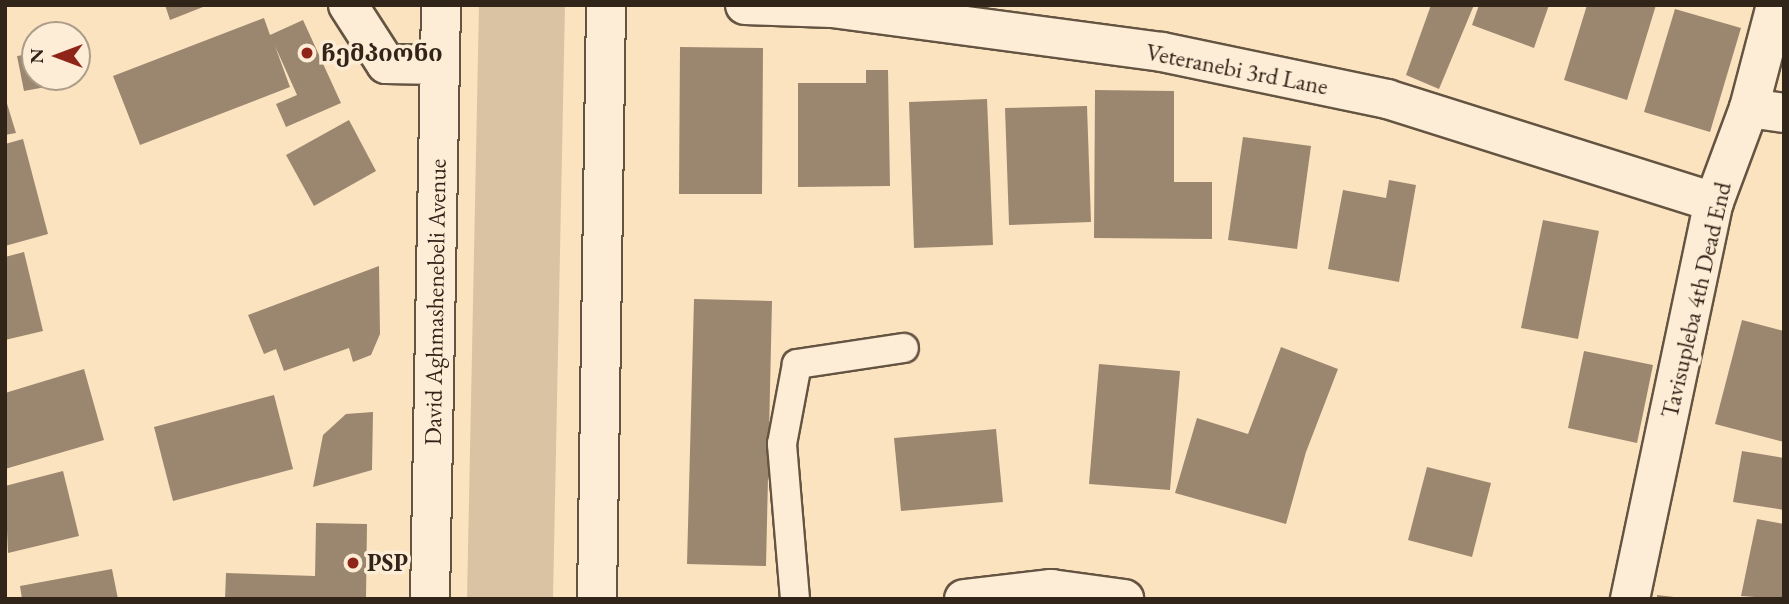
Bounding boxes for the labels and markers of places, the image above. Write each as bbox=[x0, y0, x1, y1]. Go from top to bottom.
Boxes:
place label: ჩემპიონი bbox=[321, 39, 443, 67]
marker: ჩემპიონი bbox=[299, 45, 315, 61]
place label: PSP bbox=[367, 549, 408, 577]
marker: PSP bbox=[345, 555, 361, 571]

